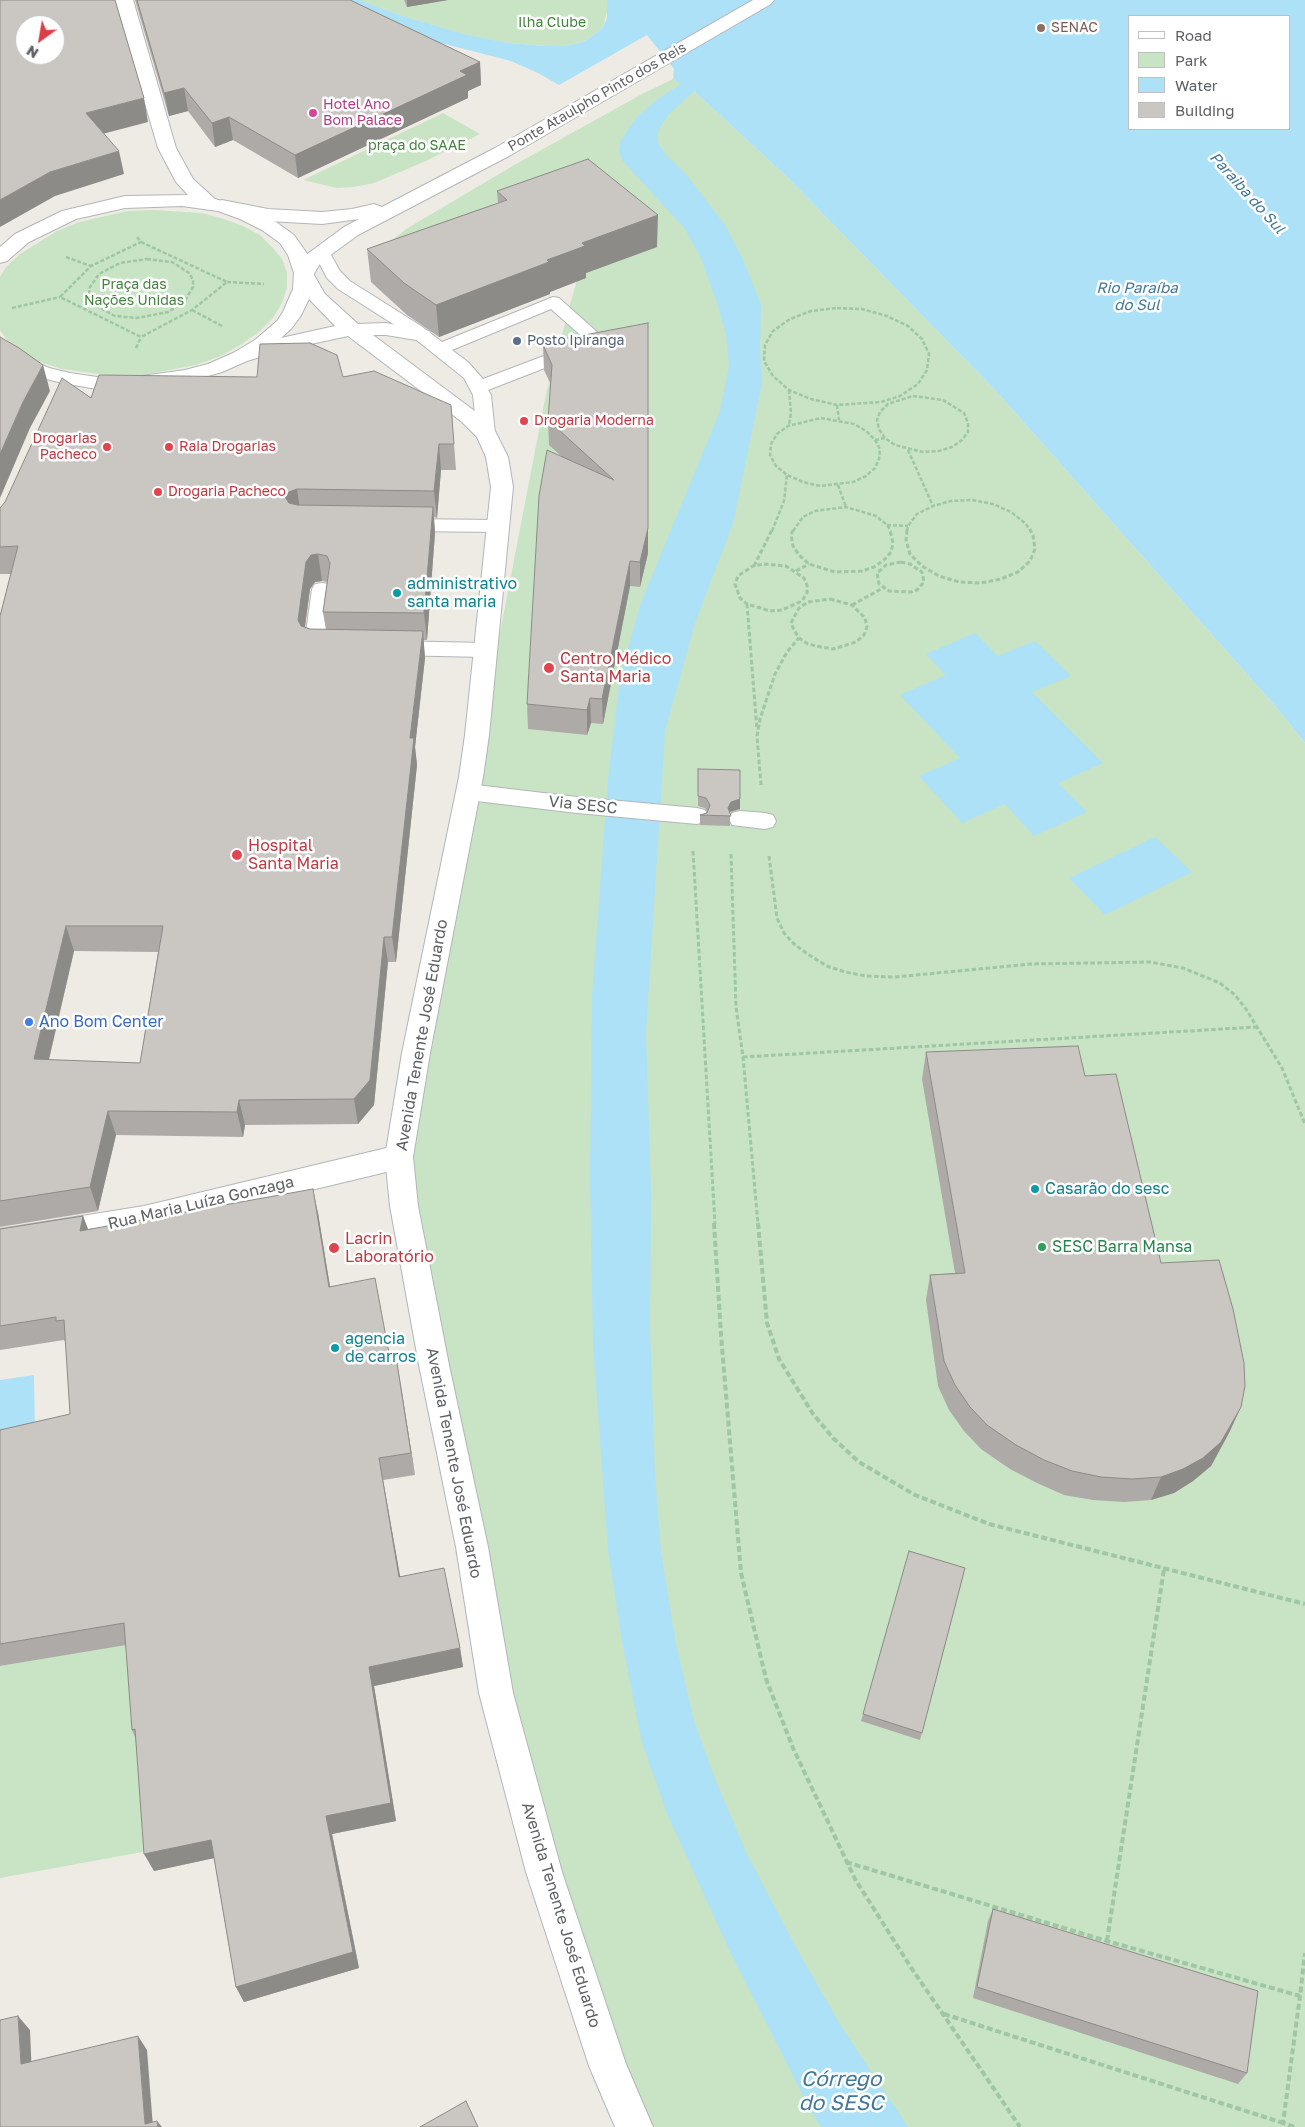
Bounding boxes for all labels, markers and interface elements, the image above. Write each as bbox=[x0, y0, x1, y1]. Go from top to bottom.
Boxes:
north arrow bbox=[15, 15, 65, 65]
park label: Ilha Clube bbox=[518, 15, 586, 31]
legend bbox=[1128, 15, 1290, 130]
place label: SENAC bbox=[1051, 20, 1098, 36]
marker: SENAC bbox=[1035, 22, 1047, 34]
text: Road bbox=[1175, 26, 1212, 44]
street label: Ponte Ataulpho Pinto dos Reis bbox=[505, 39, 689, 155]
text: N bbox=[23, 42, 41, 62]
text: Park bbox=[1175, 51, 1207, 69]
text: Water bbox=[1175, 76, 1218, 94]
place label: Hotel Ano Bom Palace bbox=[323, 97, 402, 130]
text: Building bbox=[1175, 101, 1235, 119]
marker: Hotel Ano Bom Palace bbox=[307, 107, 319, 119]
park label: praça do SAAE bbox=[368, 138, 466, 154]
water label: Paraiba do Sul bbox=[1206, 149, 1288, 237]
park label: Praça das Nações Unidas bbox=[84, 277, 184, 310]
water label: Rio Paraíba do Sul bbox=[1096, 279, 1178, 314]
place label: Posto Ipiranga bbox=[527, 333, 624, 349]
marker: Posto Ipiranga bbox=[511, 335, 523, 347]
place label: Drogaria Moderna bbox=[534, 413, 654, 429]
marker: Drogaria Moderna bbox=[518, 415, 530, 427]
place label: Drogarias Pacheco bbox=[32, 431, 97, 464]
place label: Raia Drogarias bbox=[179, 439, 276, 455]
marker: Drogarias Pacheco bbox=[101, 441, 113, 453]
marker: Raia Drogarias bbox=[163, 441, 175, 453]
place label: Drogaria Pacheco bbox=[168, 484, 286, 500]
marker: Drogaria Pacheco bbox=[152, 486, 164, 498]
place label: administrativo santa maria bbox=[407, 574, 517, 612]
marker: administrativo santa maria bbox=[391, 587, 403, 599]
place label: Centro Médico Santa Maria bbox=[560, 649, 671, 687]
marker: Centro Médico Santa Maria bbox=[542, 661, 556, 675]
street label: Via SESC bbox=[548, 792, 618, 818]
place label: Hospital Santa Maria bbox=[248, 836, 339, 874]
marker: Hospital Santa Maria bbox=[230, 848, 244, 862]
street label: Avenida Tenente José Eduardo bbox=[392, 918, 452, 1152]
place label: Ano Bom Center bbox=[39, 1012, 163, 1032]
marker: Ano Bom Center bbox=[23, 1016, 35, 1028]
street label: Rua Maria Luíza Gonzaga bbox=[106, 1172, 296, 1234]
place label: Casarão do sesc bbox=[1045, 1179, 1170, 1199]
marker: Casarão do sesc bbox=[1029, 1183, 1041, 1195]
place label: Lacrin Laboratório bbox=[345, 1229, 434, 1267]
place label: SESC Barra Mansa bbox=[1052, 1237, 1192, 1257]
marker: Lacrin Laboratório bbox=[327, 1241, 341, 1255]
marker: SESC Barra Mansa bbox=[1036, 1241, 1048, 1253]
place label: agencia de carros bbox=[345, 1329, 416, 1367]
marker: agencia de carros bbox=[329, 1342, 341, 1354]
street label: Avenida Tenente José Eduardo bbox=[422, 1346, 486, 1580]
street label: Avenida Tenente José Eduardo bbox=[517, 1800, 605, 2030]
water label: Córrego do SESC bbox=[799, 2066, 883, 2116]

